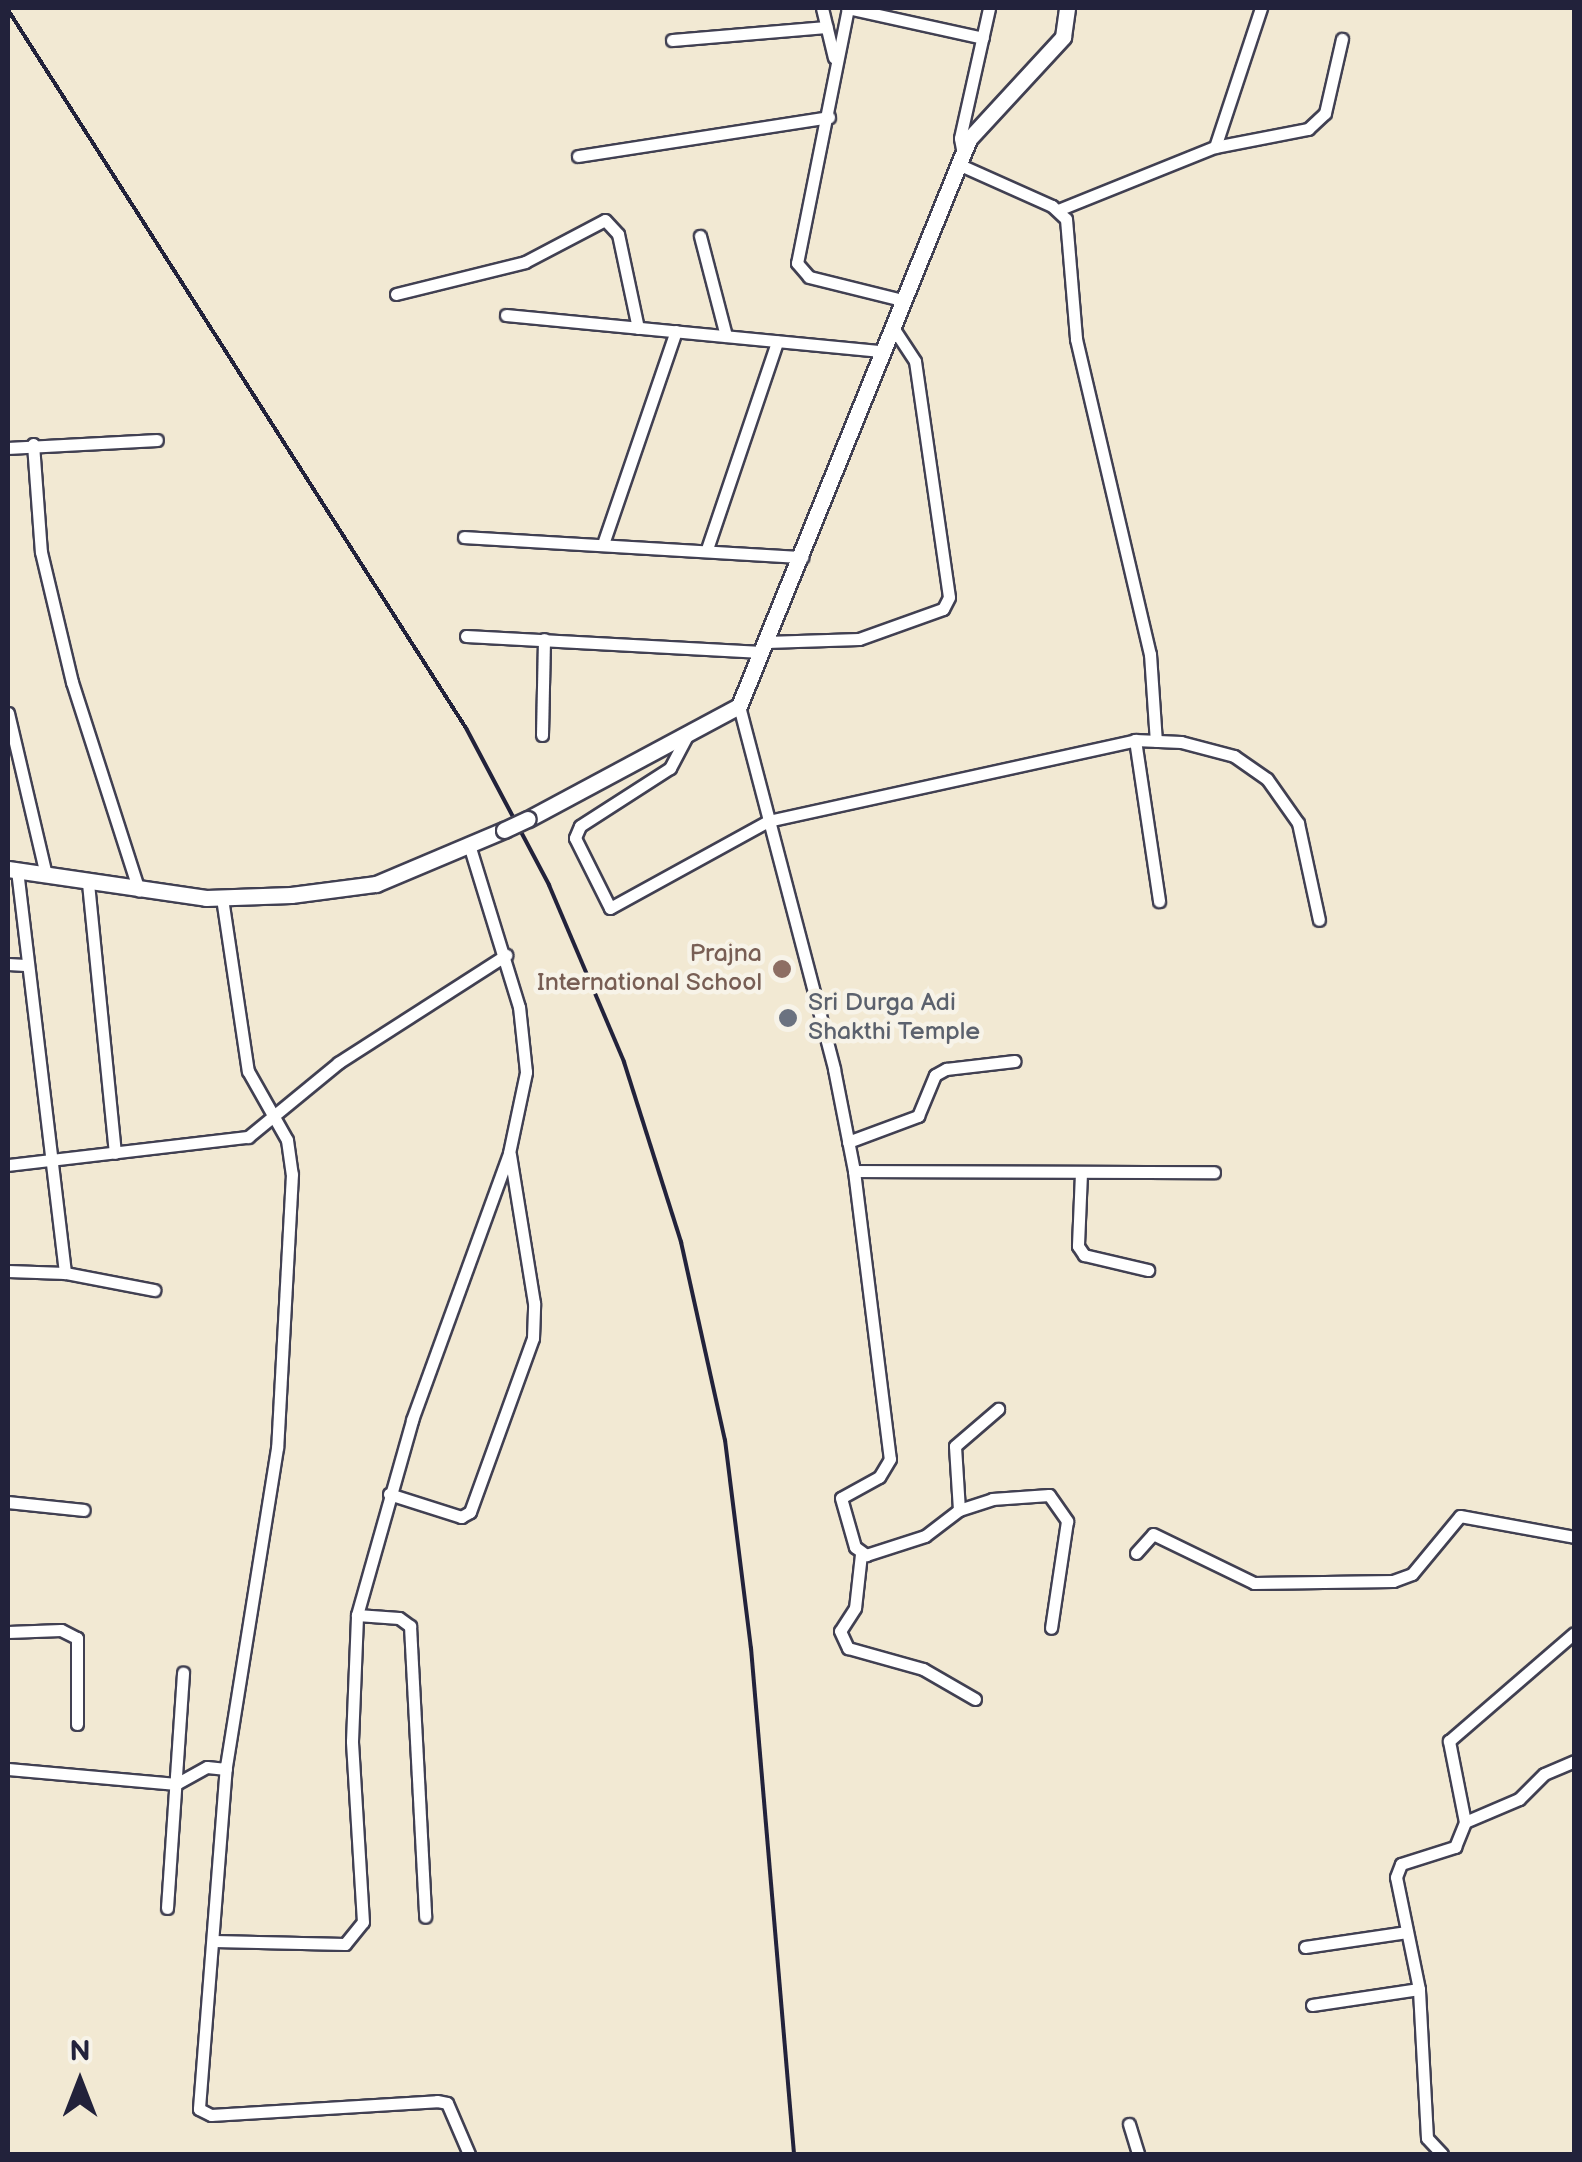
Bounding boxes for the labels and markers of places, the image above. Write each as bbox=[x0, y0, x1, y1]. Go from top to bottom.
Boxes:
place label: Prajna International School bbox=[537, 940, 762, 999]
marker: Prajna International School bbox=[771, 958, 793, 980]
place label: Sri Durga Adi Shakthi Temple bbox=[808, 989, 981, 1048]
marker: Sri Durga Adi Shakthi Temple bbox=[777, 1007, 799, 1029]

